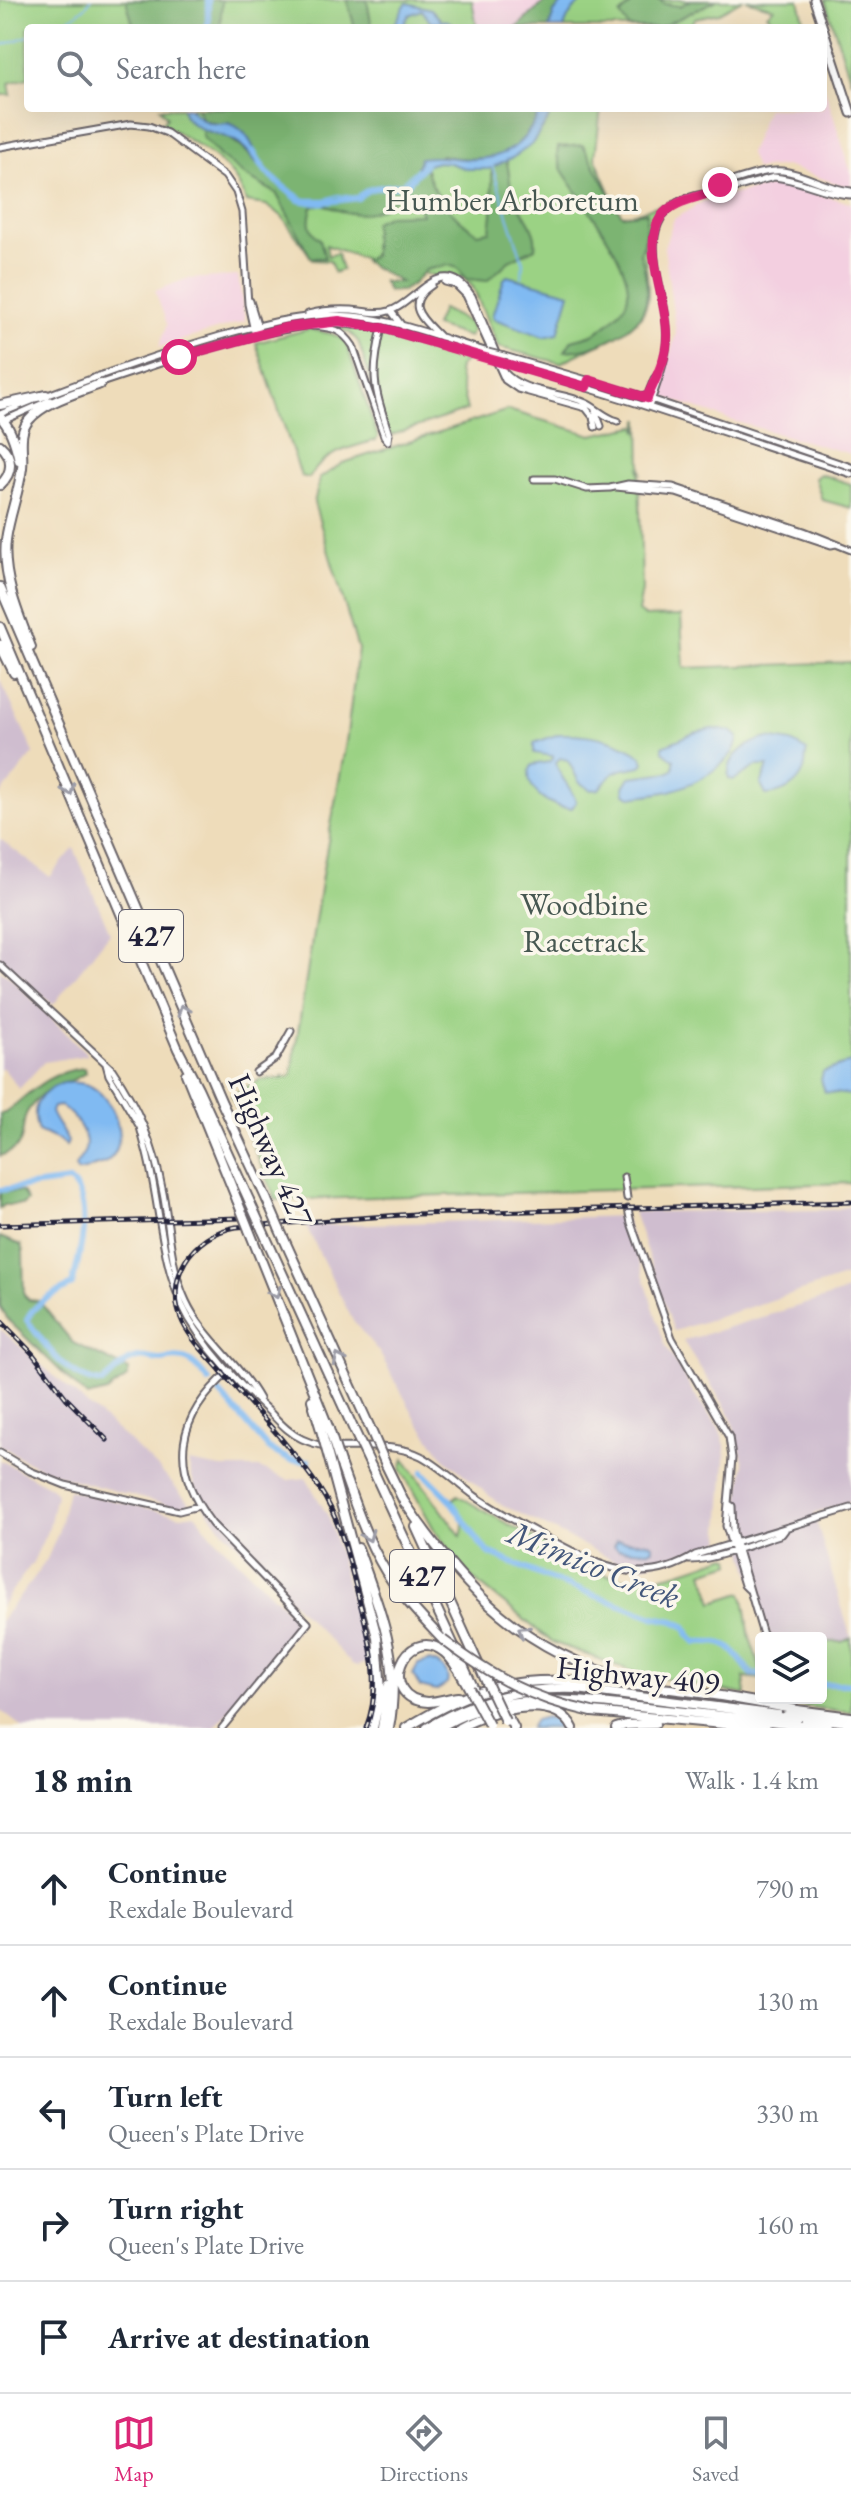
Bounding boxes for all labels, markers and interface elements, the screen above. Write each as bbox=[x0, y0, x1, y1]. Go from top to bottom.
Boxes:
search box bbox=[24, 24, 827, 112]
icon: search bbox=[52, 46, 96, 90]
text: Search here bbox=[116, 49, 246, 88]
route end bbox=[702, 167, 738, 203]
park label: Humber Arboretum bbox=[385, 179, 639, 221]
route start bbox=[161, 339, 197, 375]
one-way arrow bbox=[60, 782, 76, 796]
park label: Woodbine Racetrack bbox=[520, 883, 648, 962]
road number: 427 bbox=[119, 910, 183, 962]
one-way arrow bbox=[177, 1004, 193, 1018]
street label: Highway 427 bbox=[219, 1067, 324, 1234]
one-way arrow bbox=[266, 1285, 282, 1299]
one-way arrow bbox=[333, 1353, 349, 1368]
water label: Mimico Creek bbox=[500, 1509, 686, 1618]
one-way arrow bbox=[358, 1528, 374, 1542]
road number: 427 bbox=[390, 1550, 454, 1602]
one-way arrow bbox=[517, 1626, 531, 1641]
map controls bbox=[755, 1632, 827, 1704]
button: layers bbox=[755, 1632, 827, 1704]
street label: Highway 409 bbox=[554, 1646, 722, 1704]
text: 18 min bbox=[32, 1758, 133, 1802]
text: Walk · 1.4 km bbox=[685, 1763, 819, 1797]
text: Continue bbox=[108, 1853, 227, 1892]
icon: ahead bbox=[32, 1867, 76, 1911]
text: 790 m bbox=[756, 1872, 819, 1906]
text: Rexdale Boulevard bbox=[108, 1892, 293, 1926]
text: Continue bbox=[108, 1965, 227, 2004]
icon: ahead bbox=[32, 1979, 76, 2023]
text: 130 m bbox=[756, 1984, 819, 2018]
text: Rexdale Boulevard bbox=[108, 2004, 293, 2038]
text: Turn left bbox=[108, 2077, 222, 2116]
icon: left bbox=[32, 2091, 76, 2135]
text: 330 m bbox=[756, 2096, 819, 2130]
text: Queen's Plate Drive bbox=[108, 2116, 304, 2150]
text: Turn right bbox=[108, 2189, 244, 2228]
icon: right bbox=[32, 2203, 76, 2247]
text: 160 m bbox=[756, 2208, 819, 2242]
text: Queen's Plate Drive bbox=[108, 2228, 304, 2262]
icon: arrive bbox=[32, 2315, 76, 2359]
text: Arrive at destination bbox=[108, 2318, 370, 2357]
tab: Map bbox=[112, 2411, 156, 2488]
tab: Directions bbox=[380, 2411, 468, 2488]
tab: Saved bbox=[692, 2411, 739, 2488]

